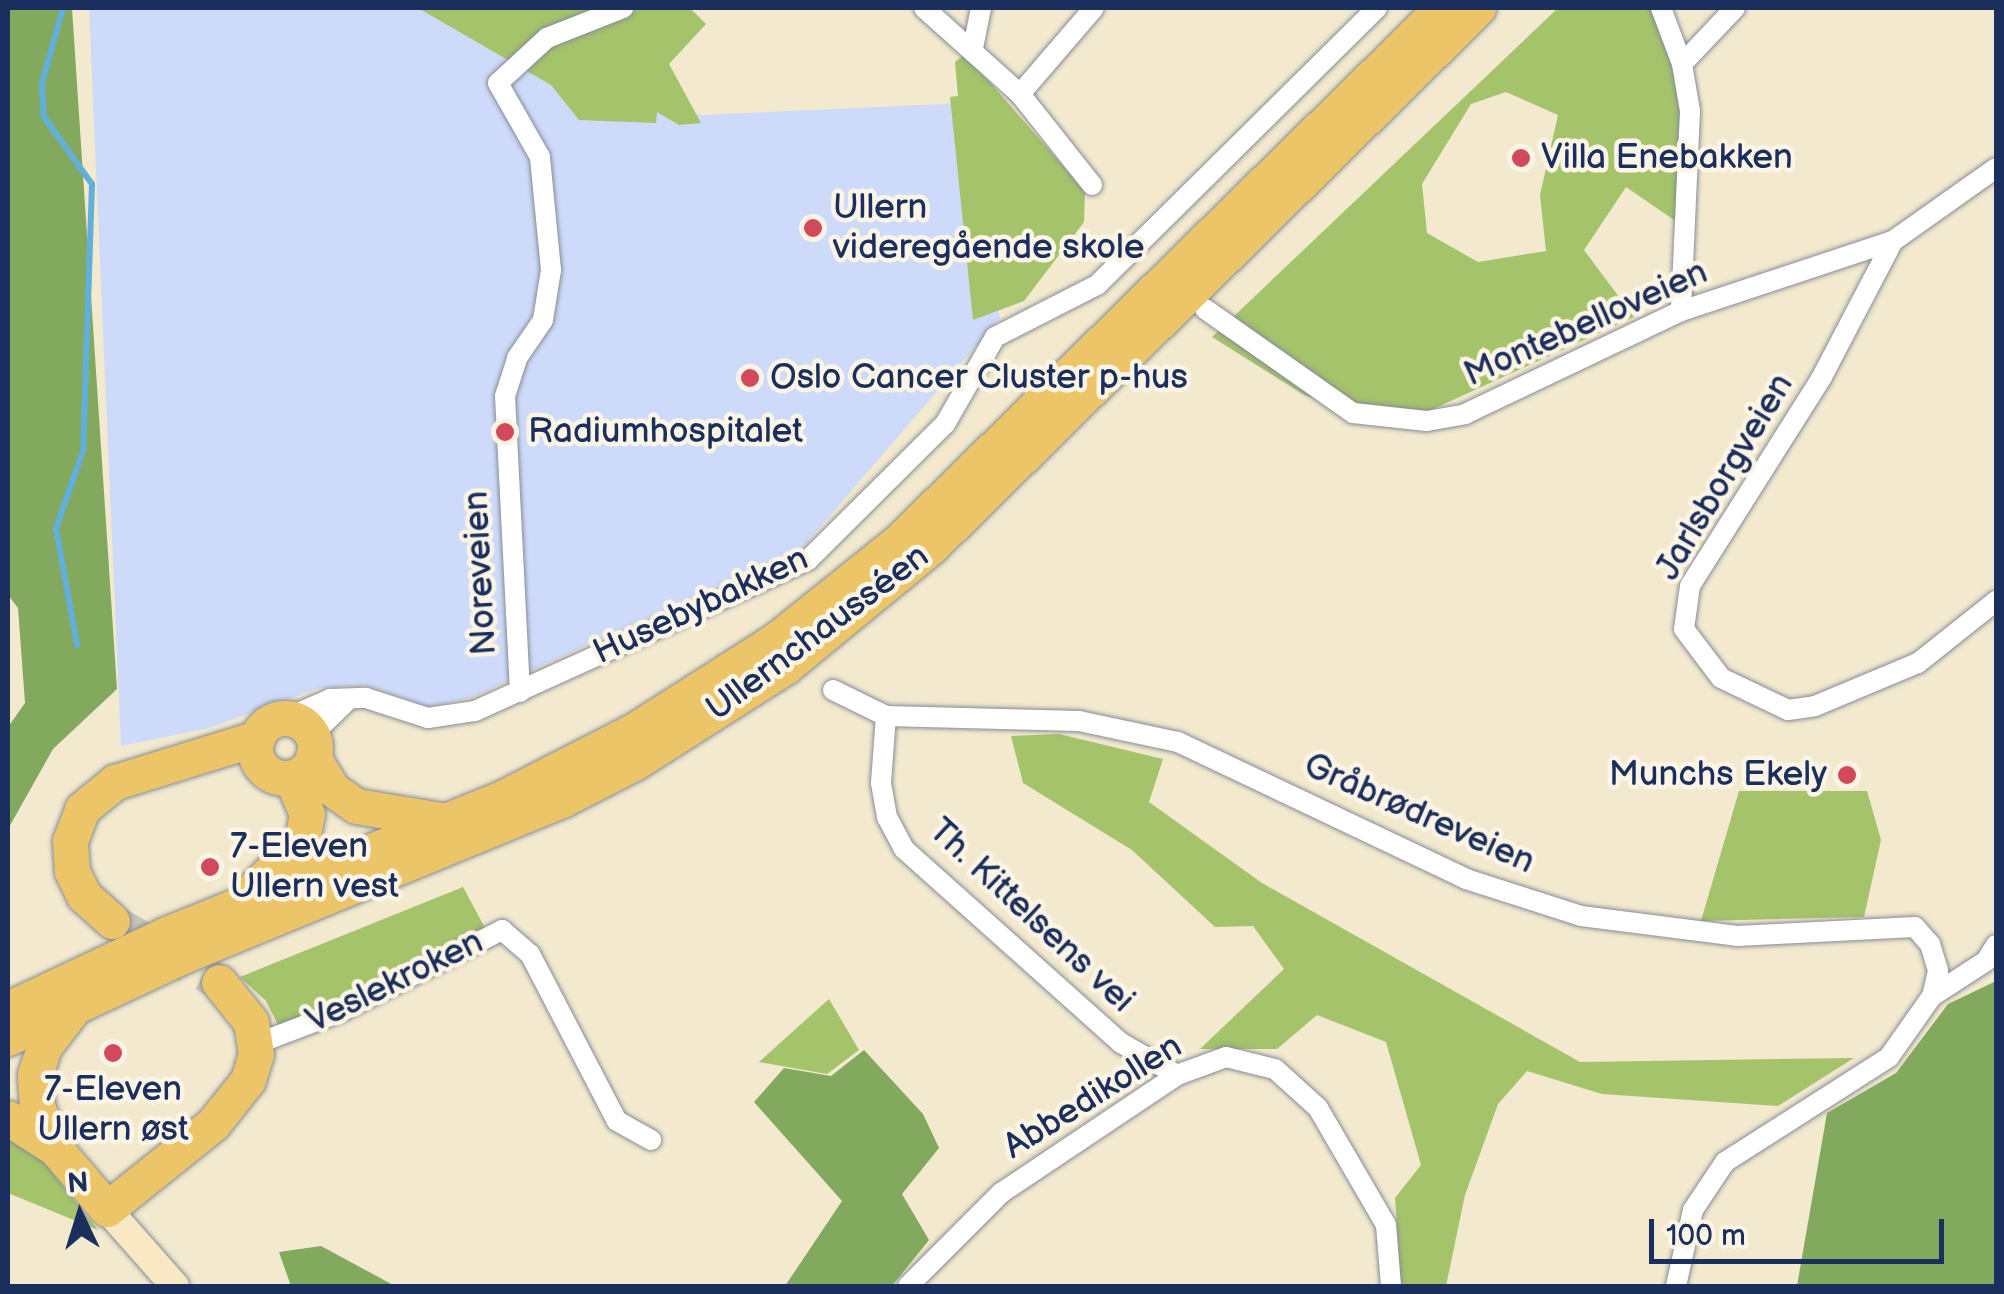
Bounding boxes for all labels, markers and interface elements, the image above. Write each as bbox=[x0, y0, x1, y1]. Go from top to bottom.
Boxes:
place label: Villa Enebakken bbox=[1541, 137, 1793, 179]
marker: Villa Enebakken bbox=[1510, 147, 1532, 169]
place label: Ullern videregående skole bbox=[833, 187, 1144, 269]
marker: Ullern videregående skole bbox=[802, 217, 824, 239]
street label: Montebelloveien bbox=[1458, 252, 1714, 396]
place label: Oslo Cancer Cluster p-hus bbox=[770, 357, 1188, 399]
street label: Jarlsborgveien bbox=[1647, 366, 1803, 588]
marker: Oslo Cancer Cluster p-hus bbox=[739, 367, 761, 389]
place label: Radiumhospitalet bbox=[528, 411, 803, 453]
marker: Radiumhospitalet bbox=[492, 419, 518, 445]
street label: Noreveien bbox=[456, 490, 506, 656]
street label: Ullernchausséen bbox=[699, 536, 937, 730]
street label: Husebybakken bbox=[587, 538, 815, 674]
street label: Gråbrødreveien bbox=[1297, 744, 1541, 884]
place label: Munchs Ekely bbox=[1609, 754, 1827, 796]
marker: Munchs Ekely bbox=[1836, 764, 1858, 786]
street label: Th. Kittelsens vei bbox=[920, 810, 1142, 1022]
place label: 7-Eleven Ullern vest bbox=[230, 826, 399, 908]
marker: 7-Eleven Ullern vest bbox=[199, 856, 221, 878]
street label: Veslekroken bbox=[300, 921, 490, 1043]
street label: Abbedikollen bbox=[996, 1026, 1190, 1168]
marker: 7-Eleven Ullern øst bbox=[102, 1042, 124, 1064]
place label: 7-Eleven Ullern øst bbox=[37, 1069, 189, 1151]
north arrow bbox=[30, 1164, 130, 1264]
text: N bbox=[66, 1166, 90, 1201]
scale bar bbox=[1654, 1199, 1949, 1261]
text: 100 m bbox=[1666, 1218, 1746, 1254]

